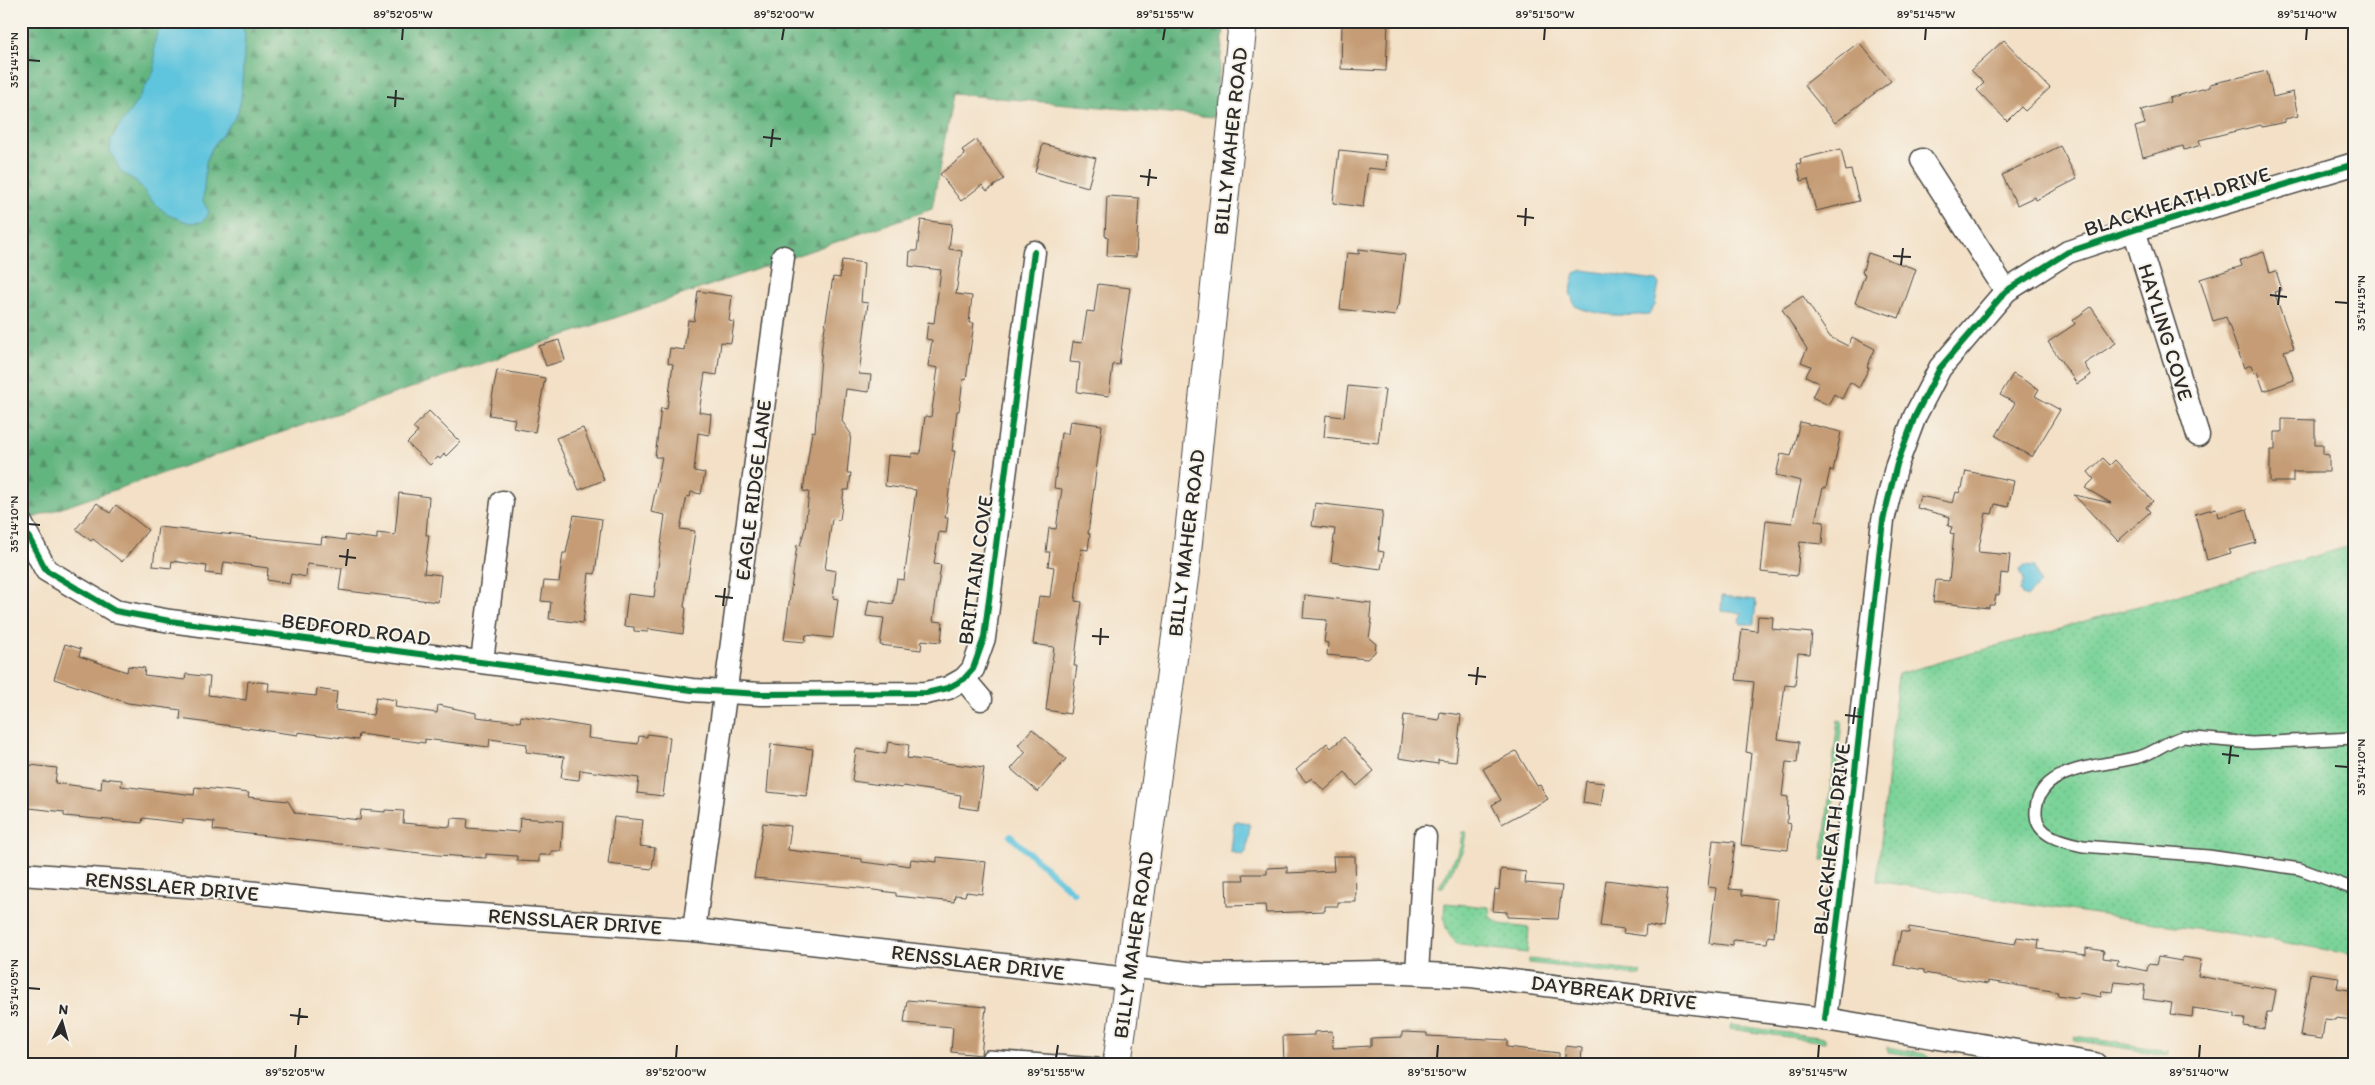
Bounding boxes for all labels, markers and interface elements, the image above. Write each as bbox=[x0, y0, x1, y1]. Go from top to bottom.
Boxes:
text: 89°52'05"W bbox=[373, 7, 433, 21]
text: 89°52'00"W bbox=[754, 7, 814, 21]
text: 89°51'55"W bbox=[1136, 7, 1194, 21]
text: 89°51'50"W bbox=[1516, 7, 1574, 21]
text: 89°51'45"W bbox=[1897, 7, 1955, 21]
text: 89°51'40"W bbox=[2277, 7, 2337, 21]
text: 35°14'15"N bbox=[7, 32, 21, 88]
street label: BILLY MAHER ROAD bbox=[1208, 46, 1252, 236]
street label: BLACKHEATH DRIVE bbox=[2081, 161, 2273, 241]
street label: HAYLING COVE bbox=[2133, 260, 2199, 404]
text: 35°14'15"N bbox=[2354, 275, 2368, 331]
street label: EAGLE RIDGE LANE bbox=[730, 398, 776, 582]
street label: BILLY MAHER ROAD bbox=[1162, 448, 1210, 638]
street label: BRITTAIN COVE bbox=[952, 493, 998, 646]
text: 35°14'10"N bbox=[7, 496, 21, 552]
street label: BEDFORD ROAD bbox=[280, 607, 432, 651]
text: 35°14'10"N bbox=[2354, 739, 2368, 795]
street label: BLACKHEATH DRIVE bbox=[1807, 741, 1855, 937]
street label: BILLY MAHER ROAD bbox=[1107, 850, 1159, 1040]
street label: RENSSLAER DRIVE bbox=[84, 866, 260, 906]
street label: RENSSLAER DRIVE bbox=[487, 902, 663, 940]
street label: RENSSLAER DRIVE bbox=[890, 939, 1066, 985]
text: 35°14'05"N bbox=[7, 959, 21, 1017]
street label: DAYBREAK DRIVE bbox=[1530, 969, 1699, 1015]
north arrow bbox=[38, 998, 88, 1048]
text: N bbox=[58, 1001, 69, 1019]
text: 89°52'05"W bbox=[265, 1065, 325, 1079]
text: 89°52'00"W bbox=[646, 1065, 706, 1079]
text: 89°51'55"W bbox=[1027, 1065, 1085, 1079]
text: 89°51'50"W bbox=[1408, 1065, 1466, 1079]
text: 89°51'45"W bbox=[1789, 1065, 1847, 1079]
text: 89°51'40"W bbox=[2169, 1065, 2229, 1079]

